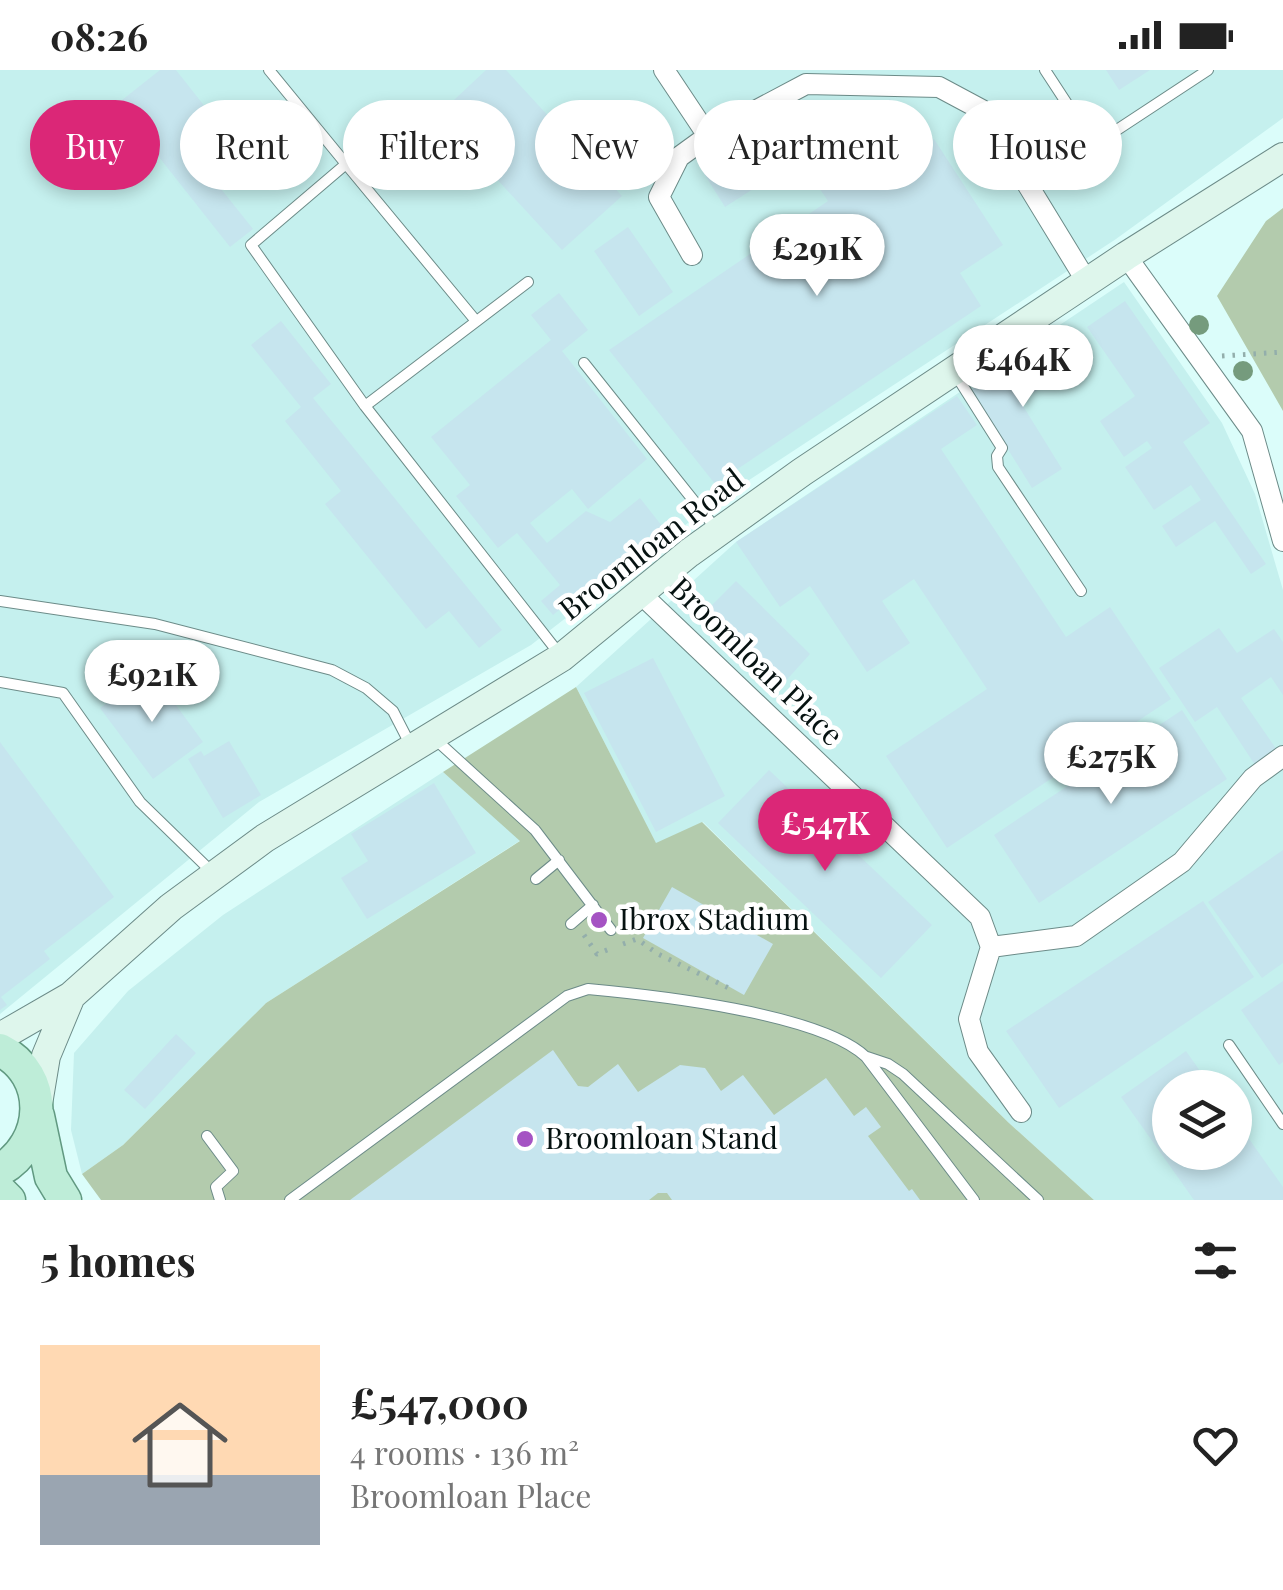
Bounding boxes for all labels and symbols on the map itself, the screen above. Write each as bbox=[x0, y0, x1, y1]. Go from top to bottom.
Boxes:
pin: £291K bbox=[747, 214, 887, 299]
pin: £464K bbox=[953, 325, 1093, 410]
street label: Broomloan Road bbox=[550, 459, 751, 628]
street label: Broomloan Place bbox=[662, 568, 853, 754]
pin: £921K bbox=[82, 640, 222, 725]
pin: £275K bbox=[1041, 722, 1181, 807]
pin: £547K bbox=[755, 789, 895, 874]
place label: Ibrox Stadium bbox=[619, 898, 810, 938]
marker: Ibrox Stadium bbox=[588, 909, 610, 931]
place label: Broomloan Stand bbox=[545, 1117, 778, 1157]
marker: Broomloan Stand bbox=[514, 1128, 536, 1150]

